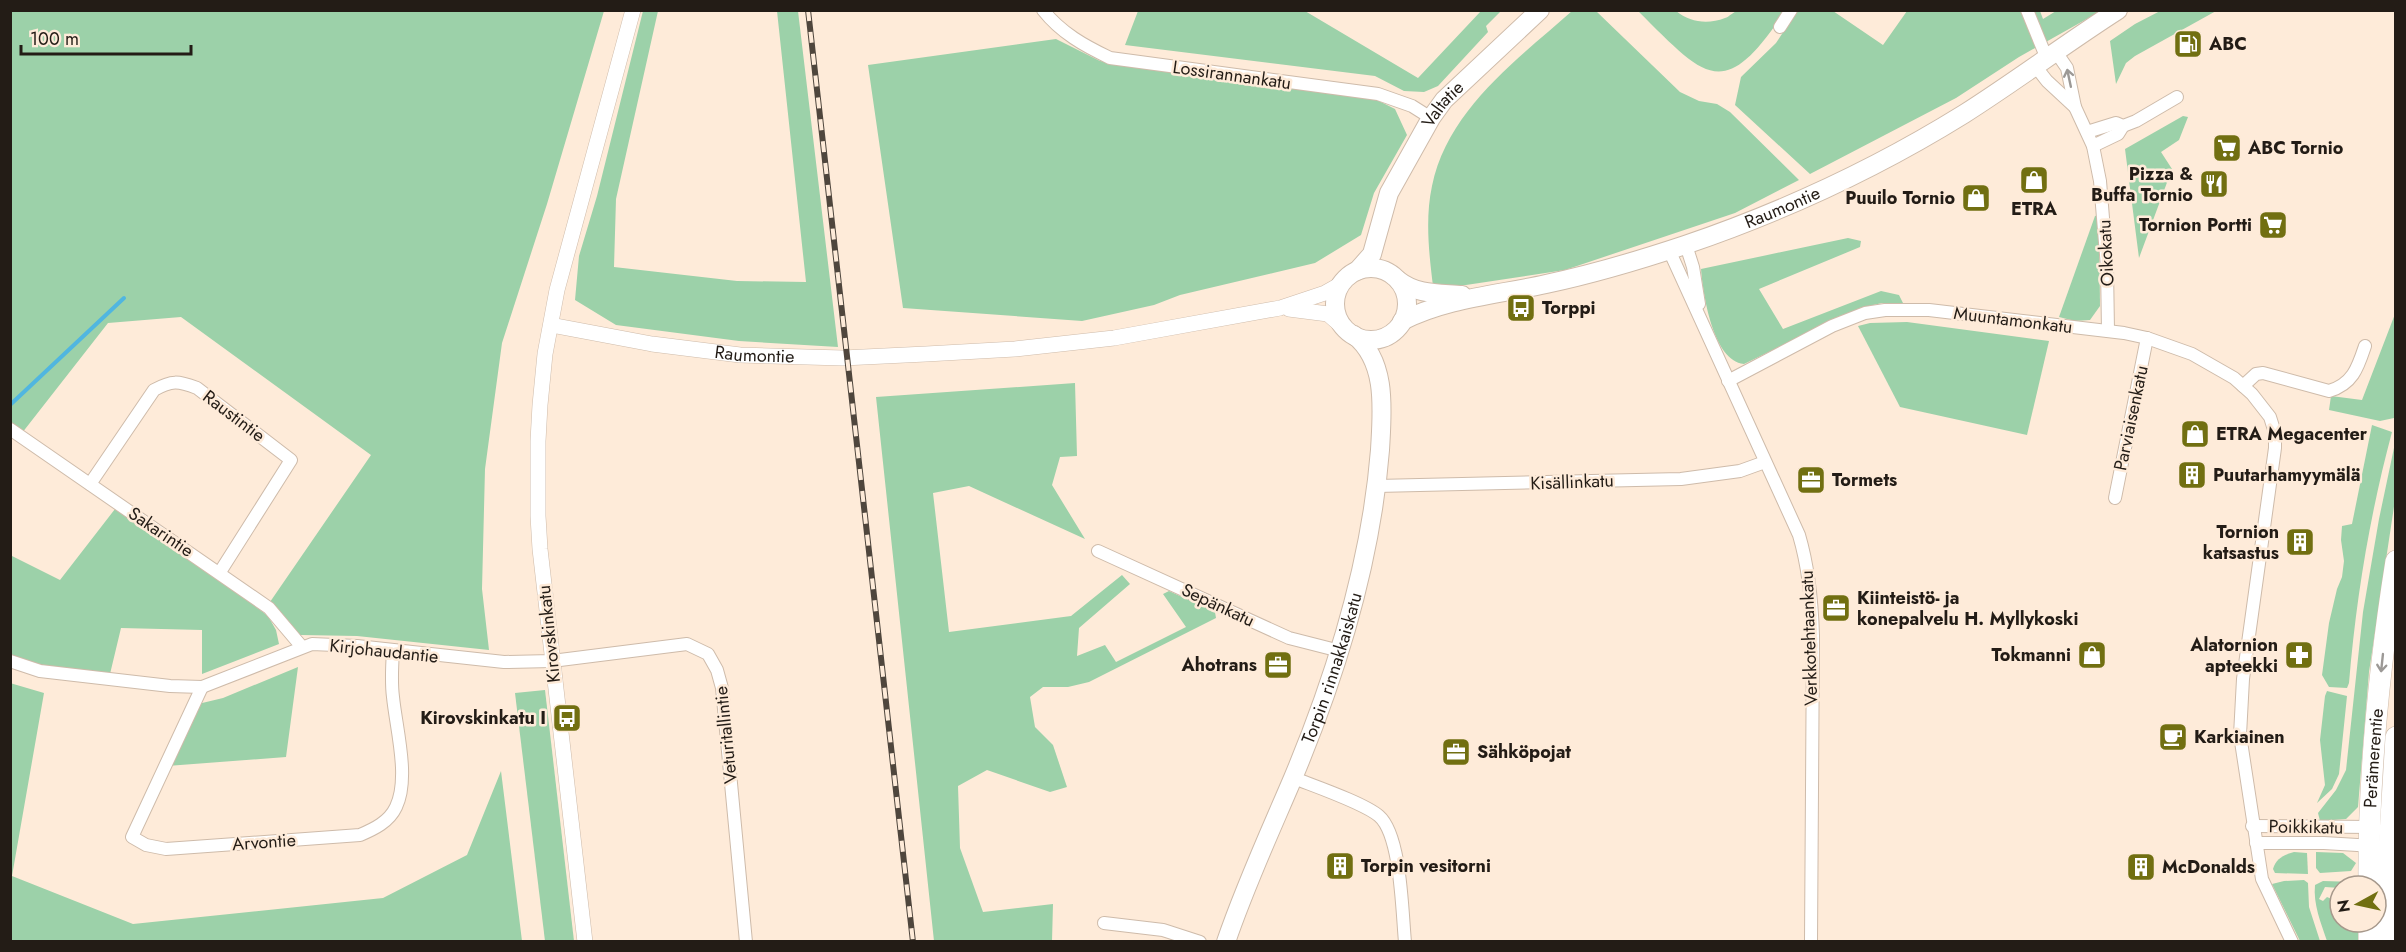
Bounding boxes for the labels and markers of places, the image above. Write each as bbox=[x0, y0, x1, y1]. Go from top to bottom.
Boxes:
fuel station icon: ABC bbox=[2172, 28, 2204, 60]
place label: ABC bbox=[2208, 31, 2247, 57]
supermarket icon: ABC Tornio bbox=[2211, 132, 2243, 164]
place label: ABC Tornio bbox=[2247, 135, 2344, 161]
place label: Pizza & Buffa Tornio bbox=[2091, 161, 2193, 208]
shop icon: ETRA bbox=[2018, 164, 2050, 196]
restaurant icon: Pizza & Buffa Tornio bbox=[2198, 168, 2230, 200]
shop icon: Puuilo Tornio bbox=[1960, 182, 1992, 214]
place label: Puuilo Tornio bbox=[1845, 185, 1955, 211]
place label: ETRA bbox=[2011, 196, 2058, 222]
supermarket icon: Tornion Portti bbox=[2257, 209, 2289, 241]
place label: Tornion Portti bbox=[2139, 212, 2252, 238]
bus stop icon: Torppi bbox=[1505, 292, 1537, 324]
place label: Torppi bbox=[1542, 295, 1596, 321]
shop icon: ETRA Megacenter bbox=[2179, 418, 2211, 450]
place label: ETRA Megacenter bbox=[2216, 421, 2368, 447]
building icon: Puutarhamyymälä bbox=[2176, 459, 2208, 491]
place label: Puutarhamyymälä bbox=[2213, 462, 2361, 488]
office icon: Tormets bbox=[1795, 464, 1827, 496]
place label: Tormets bbox=[1832, 467, 1897, 493]
place label: Tornion katsastus bbox=[2203, 519, 2279, 566]
building icon: Tornion katsastus bbox=[2284, 526, 2316, 558]
place label: Kiinteistö- ja konepalvelu H. Myllykoski bbox=[1857, 585, 2078, 632]
office icon: Kiinteistö- ja konepalvelu H. Myllykoski bbox=[1820, 592, 1852, 624]
place label: Alatornion apteekki bbox=[2189, 632, 2278, 679]
shop icon: Tokmanni bbox=[2076, 639, 2108, 671]
pharmacy icon: Alatornion apteekki bbox=[2283, 639, 2315, 671]
place label: Tokmanni bbox=[1992, 642, 2071, 668]
office icon: Ahotrans bbox=[1262, 649, 1294, 681]
place label: Ahotrans bbox=[1181, 652, 1257, 678]
bus stop icon: Kirovskinkatu I bbox=[551, 702, 583, 734]
place label: Kirovskinkatu I bbox=[420, 705, 546, 731]
cafe icon: Karkiainen bbox=[2157, 721, 2189, 753]
place label: Karkiainen bbox=[2194, 724, 2285, 750]
office icon: Sähköpojat bbox=[1440, 736, 1472, 768]
place label: Sähköpojat bbox=[1477, 739, 1571, 765]
building icon: Torpin vesitorni bbox=[1324, 850, 1356, 882]
building icon: McDonalds bbox=[2125, 851, 2157, 883]
place label: Torpin vesitorni bbox=[1361, 853, 1491, 879]
place label: McDonalds bbox=[2162, 854, 2255, 880]

